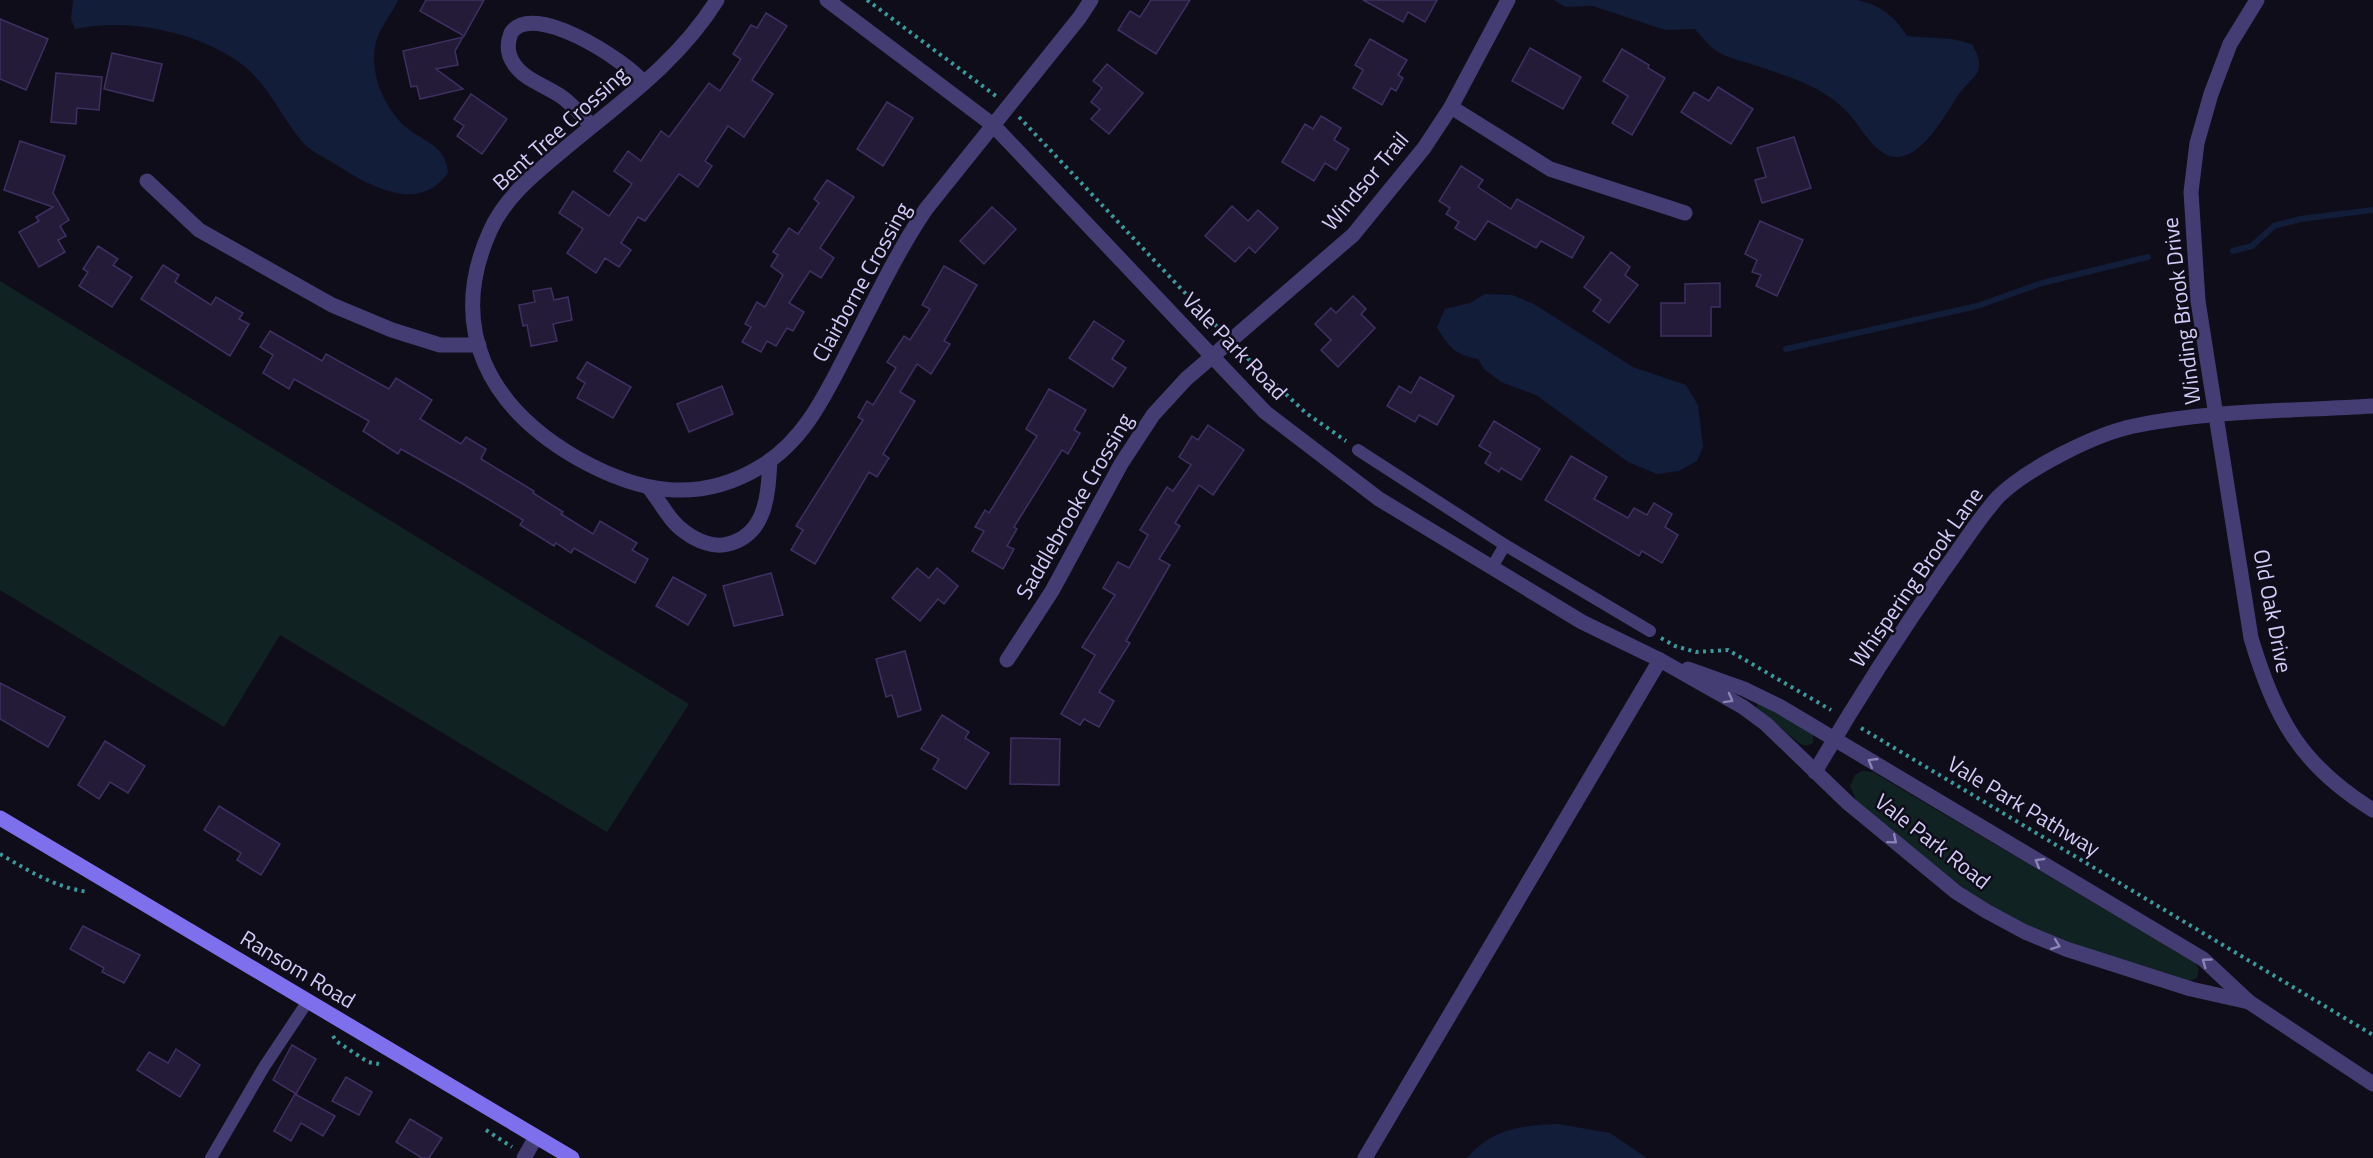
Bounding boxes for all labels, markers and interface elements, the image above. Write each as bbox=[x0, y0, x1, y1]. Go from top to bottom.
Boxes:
street label: Bent Tree Crossing bbox=[485, 58, 635, 198]
street label: Windsor Trail bbox=[1313, 124, 1417, 238]
street label: Clairborne Crossing bbox=[803, 196, 919, 368]
street label: Winding Brook Drive bbox=[2153, 216, 2209, 406]
street label: Vale Park Road bbox=[1175, 284, 1295, 408]
street label: Saddlebrooke Crossing bbox=[1007, 407, 1141, 605]
street label: Whispering Brook Lane bbox=[1841, 480, 1991, 674]
street label: Old Oak Drive bbox=[2244, 546, 2302, 676]
one-way arrow bbox=[1723, 692, 1733, 703]
street label: Vale Park Pathway bbox=[1941, 747, 2107, 865]
one-way arrow bbox=[1868, 758, 1878, 770]
street label: Vale Park Road bbox=[1868, 785, 1998, 897]
one-way arrow bbox=[1886, 833, 1897, 844]
one-way arrow bbox=[2035, 857, 2045, 869]
street label: Ransom Road bbox=[234, 921, 362, 1017]
one-way arrow bbox=[2050, 937, 2061, 950]
one-way arrow bbox=[2202, 958, 2213, 969]

